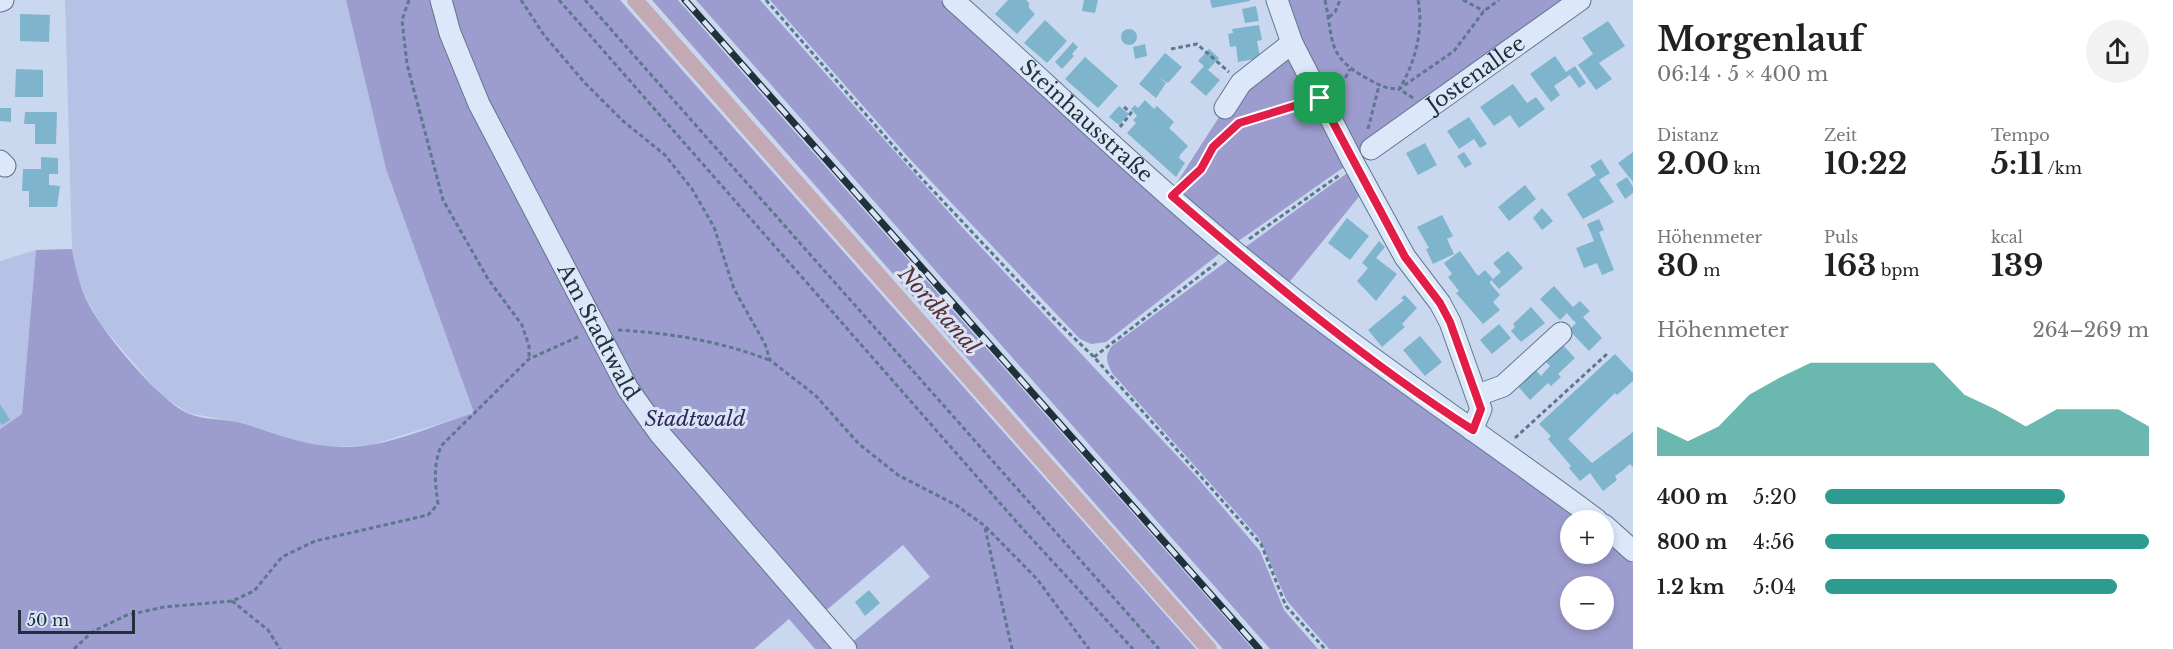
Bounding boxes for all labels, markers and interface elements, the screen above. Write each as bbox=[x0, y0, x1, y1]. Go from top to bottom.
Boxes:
text: Morgenlauf bbox=[1657, 19, 1864, 60]
button: share bbox=[2086, 20, 2149, 83]
street label: Jostenallee bbox=[1419, 30, 1530, 120]
street label: Steinhausstraße bbox=[1014, 54, 1158, 188]
text: 06:14 · 5 × 400 m bbox=[1657, 62, 1828, 86]
pin bbox=[1294, 72, 1345, 123]
icon: arrive bbox=[1303, 81, 1336, 114]
text: Distanz bbox=[1657, 125, 1719, 145]
text: Zeit bbox=[1824, 125, 1857, 145]
text: Tempo bbox=[1991, 125, 2050, 145]
text: 2.00 bbox=[1657, 145, 1729, 182]
text: 10:22 bbox=[1824, 145, 1907, 182]
text: 5:11 bbox=[1991, 145, 2044, 182]
text: km bbox=[1729, 158, 1761, 178]
text: /km bbox=[2044, 158, 2082, 178]
text: Höhenmeter bbox=[1657, 227, 1762, 247]
text: Puls bbox=[1824, 227, 1858, 247]
text: kcal bbox=[1991, 227, 2023, 247]
text: 30 bbox=[1657, 247, 1699, 284]
text: 163 bbox=[1824, 247, 1876, 284]
text: 139 bbox=[1991, 247, 2043, 284]
street label: Am Stadtwald bbox=[551, 258, 645, 405]
water label: Nordkanal bbox=[892, 260, 986, 360]
text: m bbox=[1699, 260, 1721, 280]
text: bpm bbox=[1876, 260, 1920, 280]
text: Höhenmeter bbox=[1657, 318, 1789, 342]
text: 264–269 m bbox=[2032, 318, 2149, 342]
park label: Stadtwald bbox=[645, 406, 746, 432]
text: 400 m bbox=[1657, 485, 1728, 509]
text: 5:20 bbox=[1753, 485, 1797, 509]
map controls bbox=[1560, 510, 1614, 630]
button: + bbox=[1560, 510, 1614, 564]
text: 800 m bbox=[1657, 530, 1727, 554]
text: 4:56 bbox=[1753, 530, 1795, 554]
text: 1.2 km bbox=[1657, 575, 1725, 599]
text: 5:04 bbox=[1753, 575, 1796, 599]
button: − bbox=[1560, 576, 1614, 630]
scale bar bbox=[18, 607, 135, 634]
text: 50 m bbox=[27, 610, 69, 630]

